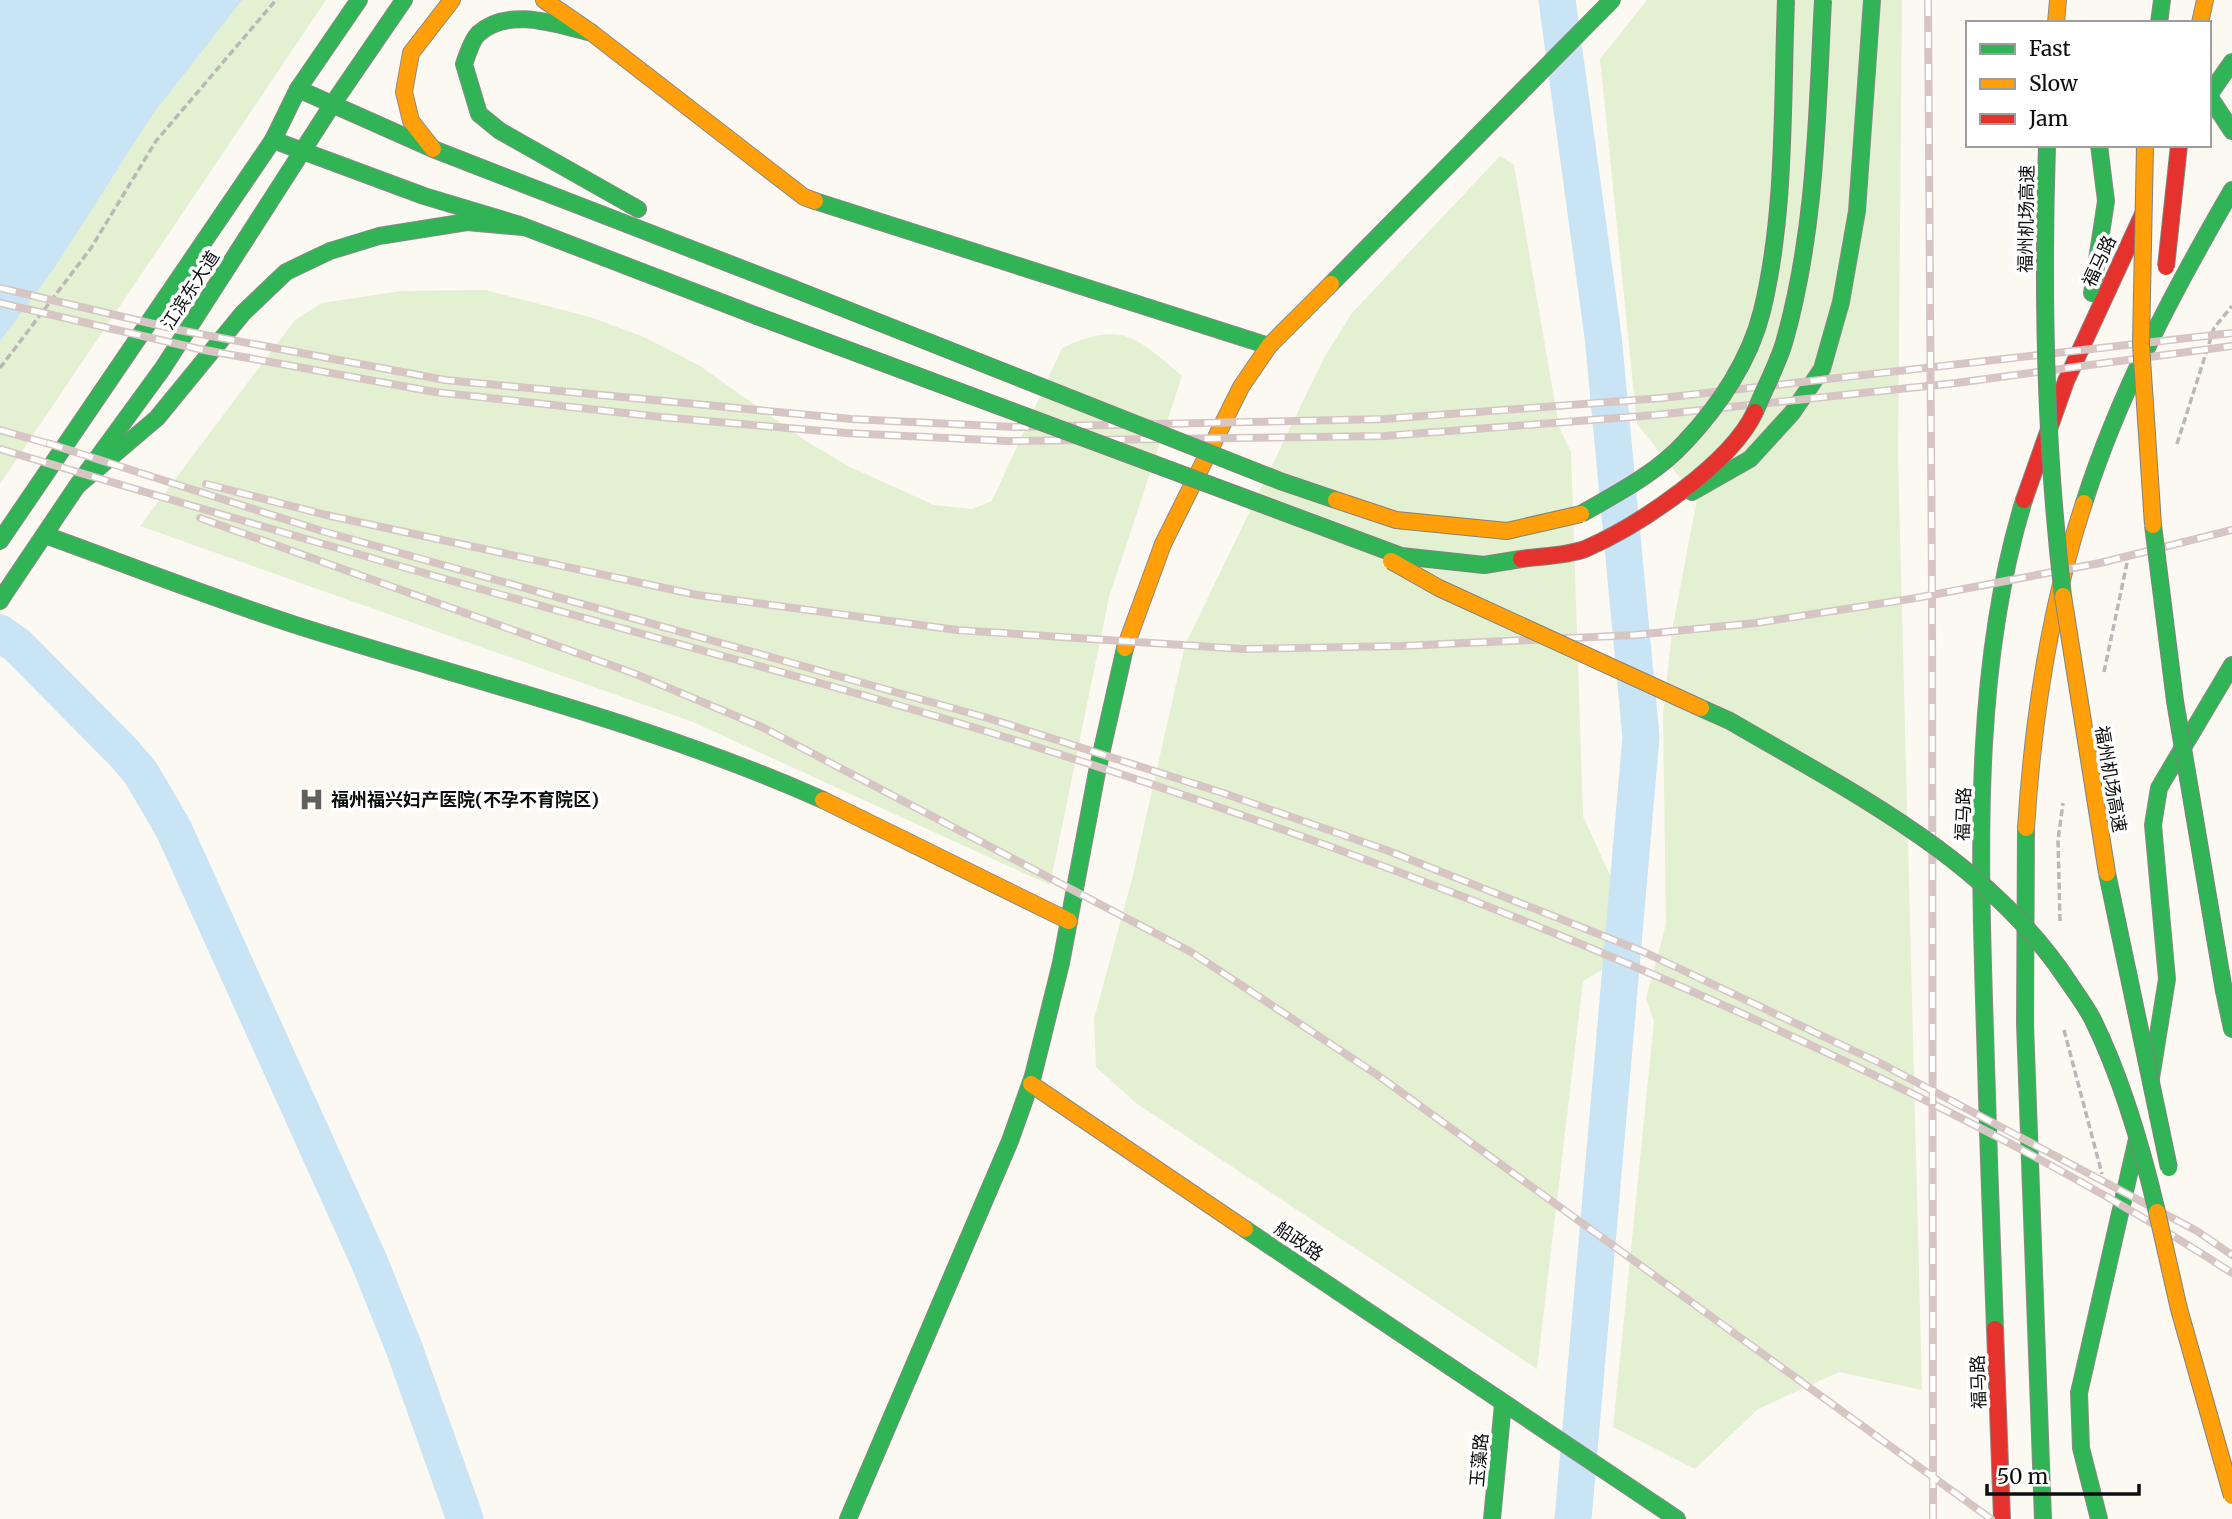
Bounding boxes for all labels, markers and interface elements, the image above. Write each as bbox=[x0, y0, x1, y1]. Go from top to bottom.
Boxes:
legend bbox=[1966, 21, 2211, 147]
text: Fast bbox=[2029, 35, 2071, 62]
text: Slow bbox=[2029, 70, 2078, 97]
text: Jam bbox=[2028, 105, 2068, 132]
street label: 福州机场高速 bbox=[2014, 165, 2038, 273]
street label: 福马路 bbox=[2077, 232, 2121, 290]
street label: 江滨东大道 bbox=[156, 246, 224, 334]
street label: 福州机场高速 bbox=[2090, 724, 2132, 834]
hospital icon: 福州福兴妇产医院(不孕不育院区) bbox=[297, 785, 325, 813]
street label: 福马路 bbox=[1951, 787, 1975, 841]
place label: 福州福兴妇产医院(不孕不育院区) bbox=[331, 788, 599, 811]
street label: 船政路 bbox=[1270, 1216, 1328, 1266]
street label: 福马路 bbox=[1966, 1355, 1990, 1409]
street label: 玉藻路 bbox=[1465, 1432, 1493, 1488]
scale bar bbox=[1987, 1452, 2139, 1496]
text: 50 m bbox=[1997, 1463, 2048, 1490]

